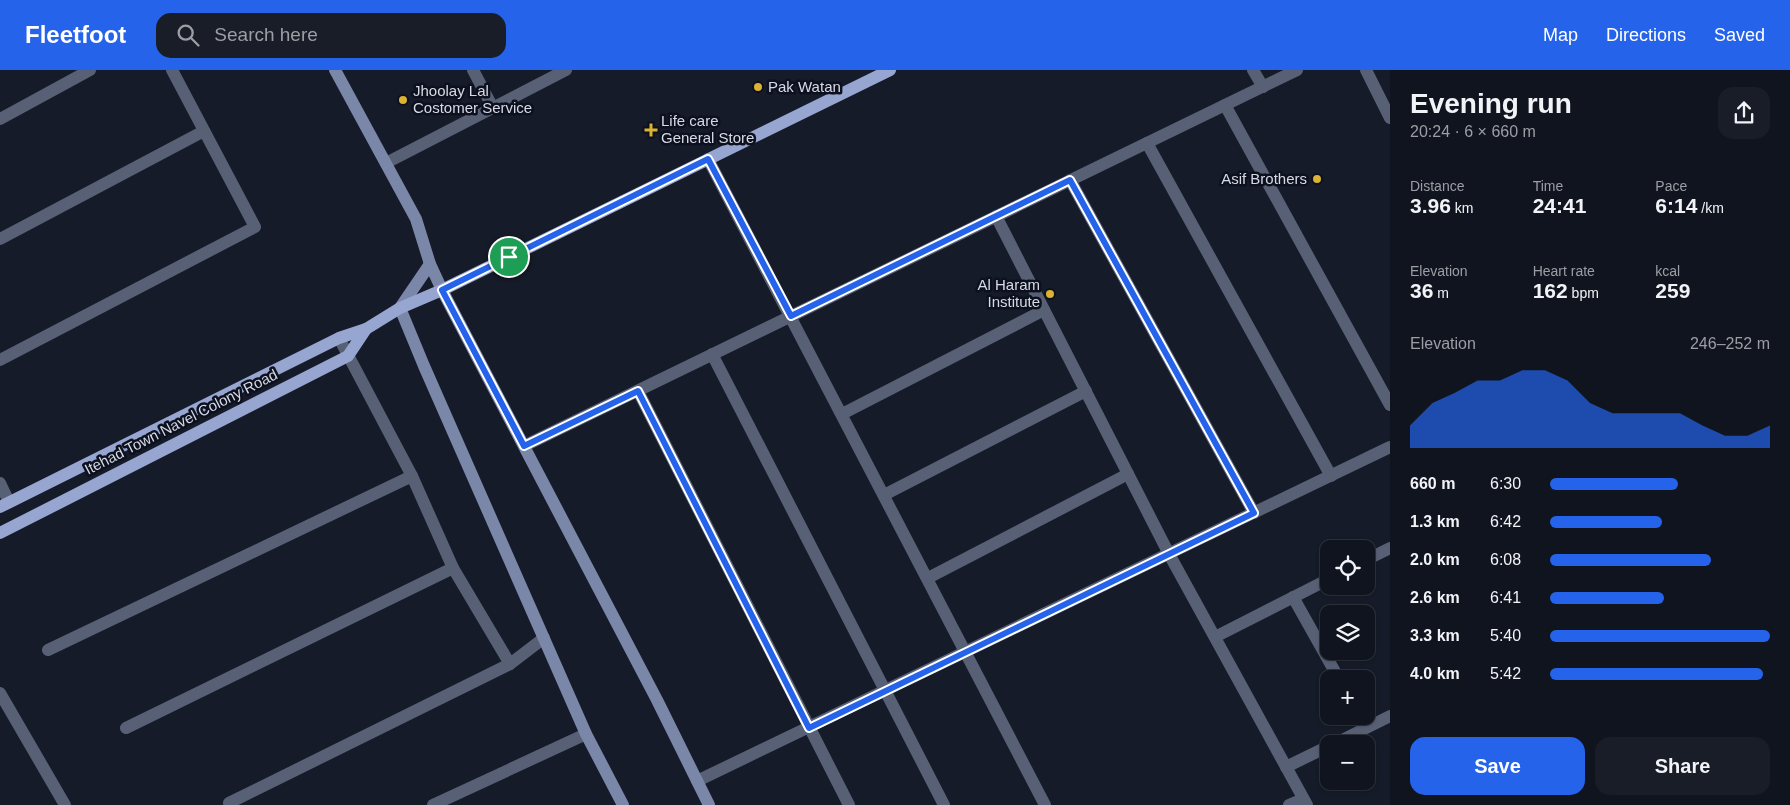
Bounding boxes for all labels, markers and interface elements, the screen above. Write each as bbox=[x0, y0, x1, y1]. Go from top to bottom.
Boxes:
search box bbox=[156, 13, 506, 58]
text: Fleetfoot bbox=[25, 21, 126, 48]
icon: search bbox=[174, 21, 202, 49]
text: Search here bbox=[214, 24, 318, 45]
text: Map bbox=[1543, 25, 1578, 45]
text: Directions bbox=[1606, 25, 1686, 45]
text: Saved bbox=[1714, 25, 1765, 45]
place label: Pak Watan bbox=[768, 78, 841, 95]
marker: Pak Watan bbox=[752, 81, 764, 93]
place label: Jhoolay Lal Costomer Service bbox=[413, 82, 532, 116]
button: share bbox=[1718, 87, 1770, 139]
text: Evening run bbox=[1410, 88, 1572, 119]
marker: Jhoolay Lal Costomer Service bbox=[397, 94, 409, 106]
place label: Life care General Store bbox=[661, 112, 754, 146]
text: 20:24 · 6 × 660 m bbox=[1410, 123, 1536, 140]
marker: Life care General Store bbox=[645, 124, 657, 136]
place label: Asif Brothers bbox=[1221, 170, 1307, 187]
marker: Asif Brothers bbox=[1311, 173, 1323, 185]
text: Distance bbox=[1410, 178, 1464, 194]
text: Time bbox=[1533, 178, 1563, 194]
text: Pace bbox=[1655, 178, 1687, 194]
text: 3.96 bbox=[1410, 194, 1451, 217]
text: 24:41 bbox=[1533, 194, 1586, 217]
text: 6:14 bbox=[1655, 194, 1697, 217]
text: km bbox=[1451, 200, 1473, 216]
text: /km bbox=[1697, 200, 1724, 216]
pin bbox=[488, 236, 530, 278]
icon: arrive bbox=[495, 243, 523, 271]
text: Elevation bbox=[1410, 263, 1468, 279]
text: Heart rate bbox=[1533, 263, 1595, 279]
text: kcal bbox=[1655, 263, 1680, 279]
place label: Al Haram Institute bbox=[977, 276, 1040, 310]
text: 36 bbox=[1410, 279, 1433, 302]
text: 162 bbox=[1533, 279, 1568, 302]
text: 259 bbox=[1655, 279, 1690, 302]
text: m bbox=[1433, 285, 1449, 301]
text: bpm bbox=[1568, 285, 1599, 301]
marker: Al Haram Institute bbox=[1044, 288, 1056, 300]
text: Elevation bbox=[1410, 335, 1476, 352]
text: 246–252 m bbox=[1690, 335, 1770, 352]
street label: Itehad Town Navel Colony Road bbox=[82, 365, 280, 478]
text: 660 m bbox=[1410, 475, 1455, 492]
text: 6:30 bbox=[1490, 475, 1521, 492]
text: 1.3 km bbox=[1410, 513, 1460, 530]
text: 6:42 bbox=[1490, 513, 1521, 530]
map controls bbox=[1320, 540, 1375, 790]
button: locate bbox=[1320, 540, 1375, 595]
text: 2.0 km bbox=[1410, 551, 1460, 568]
text: 6:08 bbox=[1490, 551, 1521, 568]
text: 2.6 km bbox=[1410, 589, 1460, 606]
text: 6:41 bbox=[1490, 589, 1521, 606]
button: layers bbox=[1320, 605, 1375, 660]
text: 3.3 km bbox=[1410, 627, 1460, 644]
text: 5:40 bbox=[1490, 627, 1521, 644]
text: 4.0 km bbox=[1410, 665, 1460, 682]
text: 5:42 bbox=[1490, 665, 1521, 682]
button: + bbox=[1320, 670, 1375, 725]
button: − bbox=[1320, 735, 1375, 790]
button: Save bbox=[1410, 737, 1585, 795]
button: Share bbox=[1595, 737, 1770, 795]

